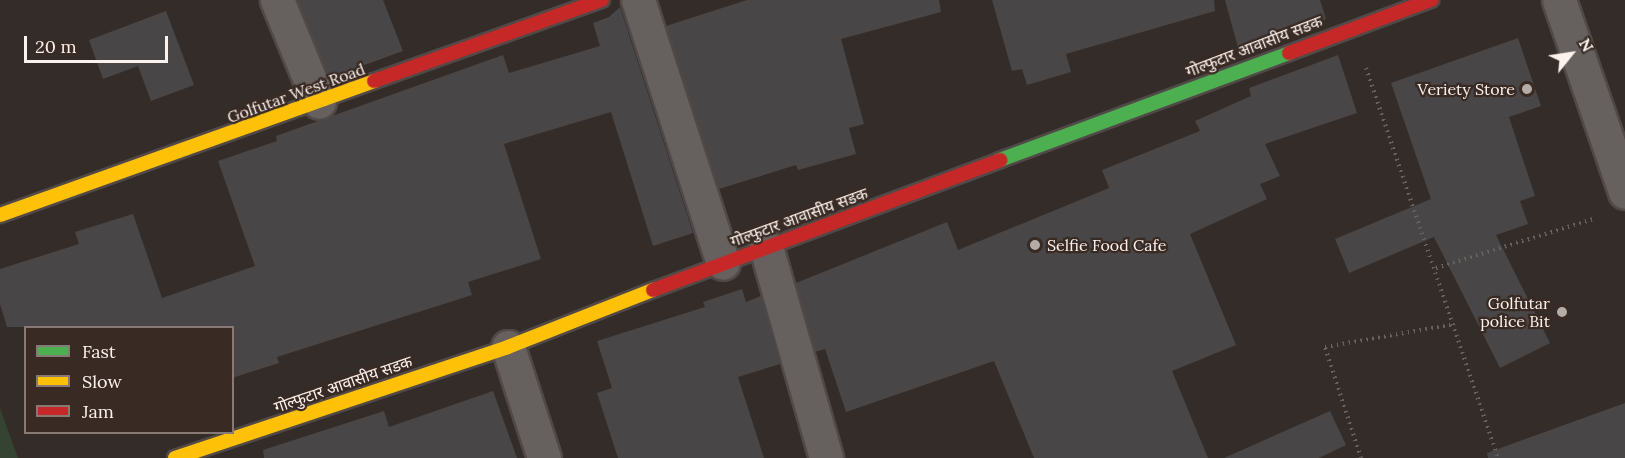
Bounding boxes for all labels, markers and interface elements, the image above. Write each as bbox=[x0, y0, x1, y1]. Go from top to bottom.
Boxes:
street label: गोल्फुटार आवासीय सडक bbox=[1183, 11, 1325, 81]
scale bar bbox=[27, 24, 171, 62]
north arrow bbox=[1541, 24, 1601, 84]
text: 20 m bbox=[35, 35, 77, 58]
text: N bbox=[1575, 35, 1598, 55]
street label: Golfutar West Road bbox=[224, 59, 368, 127]
place label: Veriety Store bbox=[1418, 79, 1515, 99]
marker: Veriety Store bbox=[1520, 82, 1534, 96]
street label: गोल्फुटार आवासीय सडक bbox=[728, 183, 870, 251]
place label: Selfie Food Cafe bbox=[1047, 235, 1166, 255]
marker: Selfie Food Cafe bbox=[1028, 238, 1042, 252]
place label: Golfutar police Bit bbox=[1480, 293, 1550, 331]
marker: Golfutar police Bit bbox=[1555, 305, 1569, 319]
legend bbox=[24, 326, 234, 434]
text: Fast bbox=[82, 340, 116, 363]
street label: गोल्फुटार आवासीय सडक bbox=[271, 351, 415, 417]
text: Slow bbox=[82, 370, 122, 393]
text: Jam bbox=[82, 400, 114, 423]

